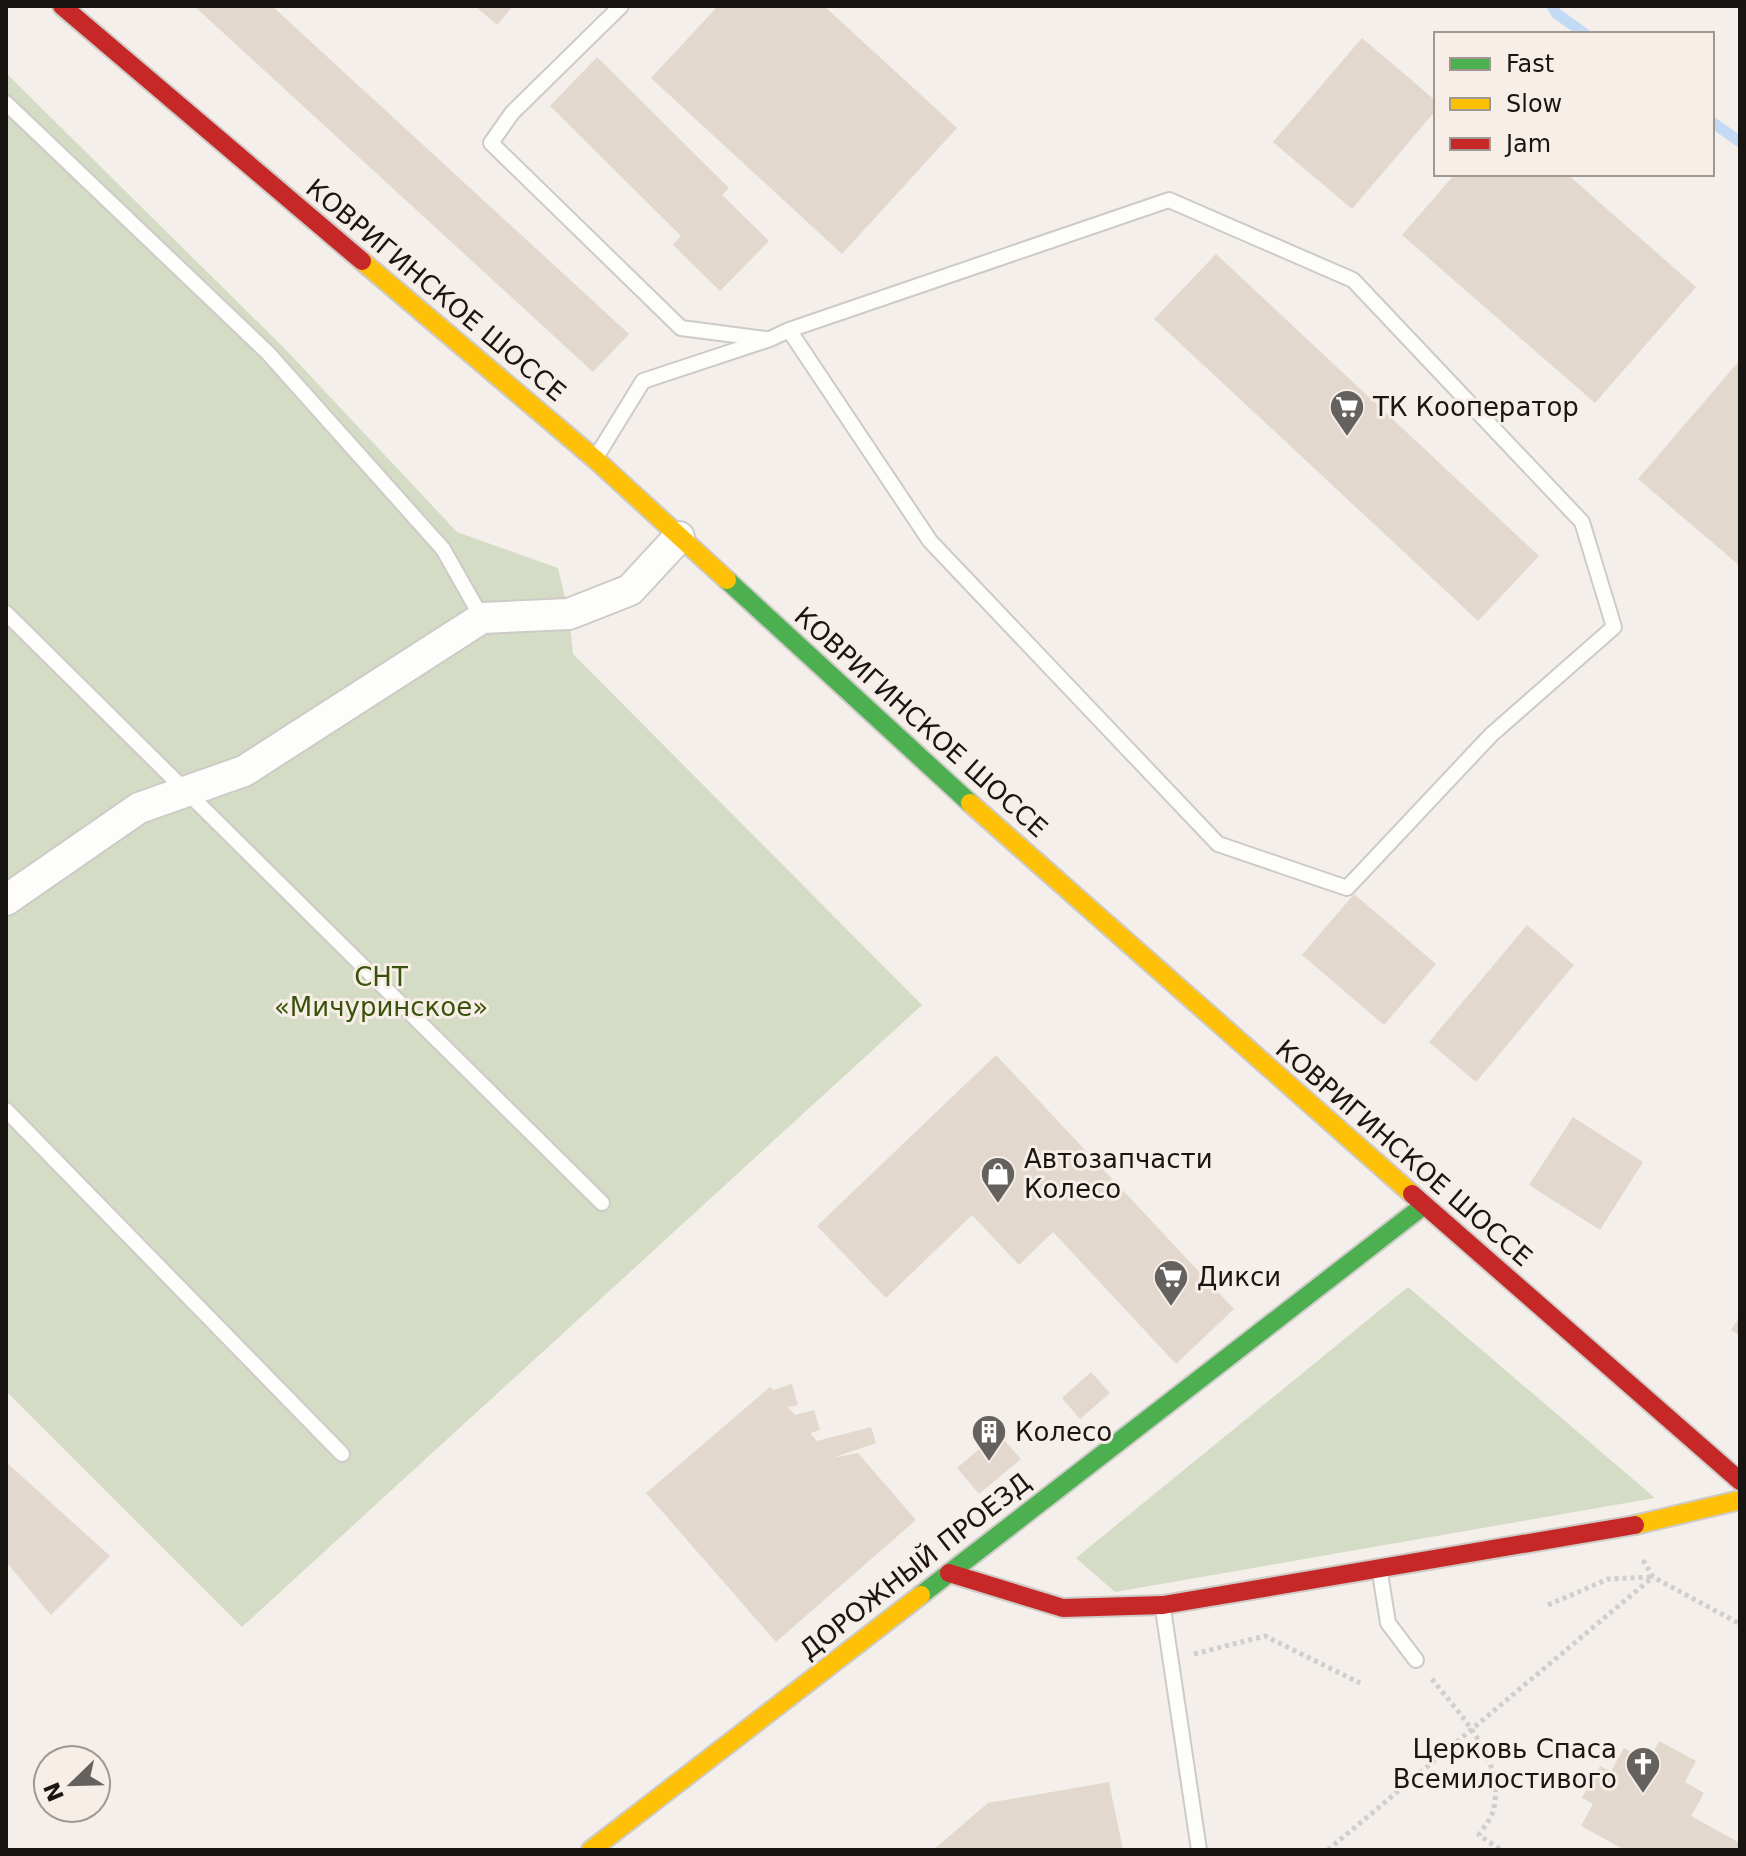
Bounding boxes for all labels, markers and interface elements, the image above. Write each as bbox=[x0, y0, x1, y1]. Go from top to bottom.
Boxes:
legend bbox=[1434, 32, 1714, 176]
text: Fast bbox=[1506, 50, 1554, 78]
text: Slow bbox=[1506, 90, 1562, 118]
text: Jam bbox=[1504, 130, 1551, 158]
street label: КОВРИГИНСКОЕ ШОССЕ bbox=[300, 173, 572, 407]
supermarket icon: ТК Кооператор bbox=[1328, 388, 1366, 438]
place label: ТК Кооператор bbox=[1372, 392, 1579, 422]
street label: КОВРИГИНСКОЕ ШОССЕ bbox=[789, 601, 1053, 843]
park label: СНТ «Мичуринское» bbox=[274, 962, 488, 1022]
street label: КОВРИГИНСКОЕ ШОССЕ bbox=[1270, 1034, 1538, 1272]
place label: Автозапчасти Колесо bbox=[1024, 1144, 1213, 1204]
shop icon: Автозапчасти Колесо bbox=[979, 1155, 1017, 1205]
supermarket icon: Дикси bbox=[1152, 1258, 1190, 1308]
place label: Дикси bbox=[1197, 1262, 1281, 1292]
building icon: Колесо bbox=[970, 1413, 1008, 1463]
place label: Колесо bbox=[1015, 1417, 1112, 1447]
street label: ДОРОЖНЫЙ ПРОЕЗД bbox=[793, 1466, 1036, 1665]
place label: Церковь Спаса Всемилостивого bbox=[1393, 1734, 1617, 1794]
north arrow bbox=[32, 1744, 112, 1824]
church icon: Церковь Спаса Всемилостивого bbox=[1624, 1745, 1662, 1795]
text: N bbox=[39, 1778, 69, 1805]

